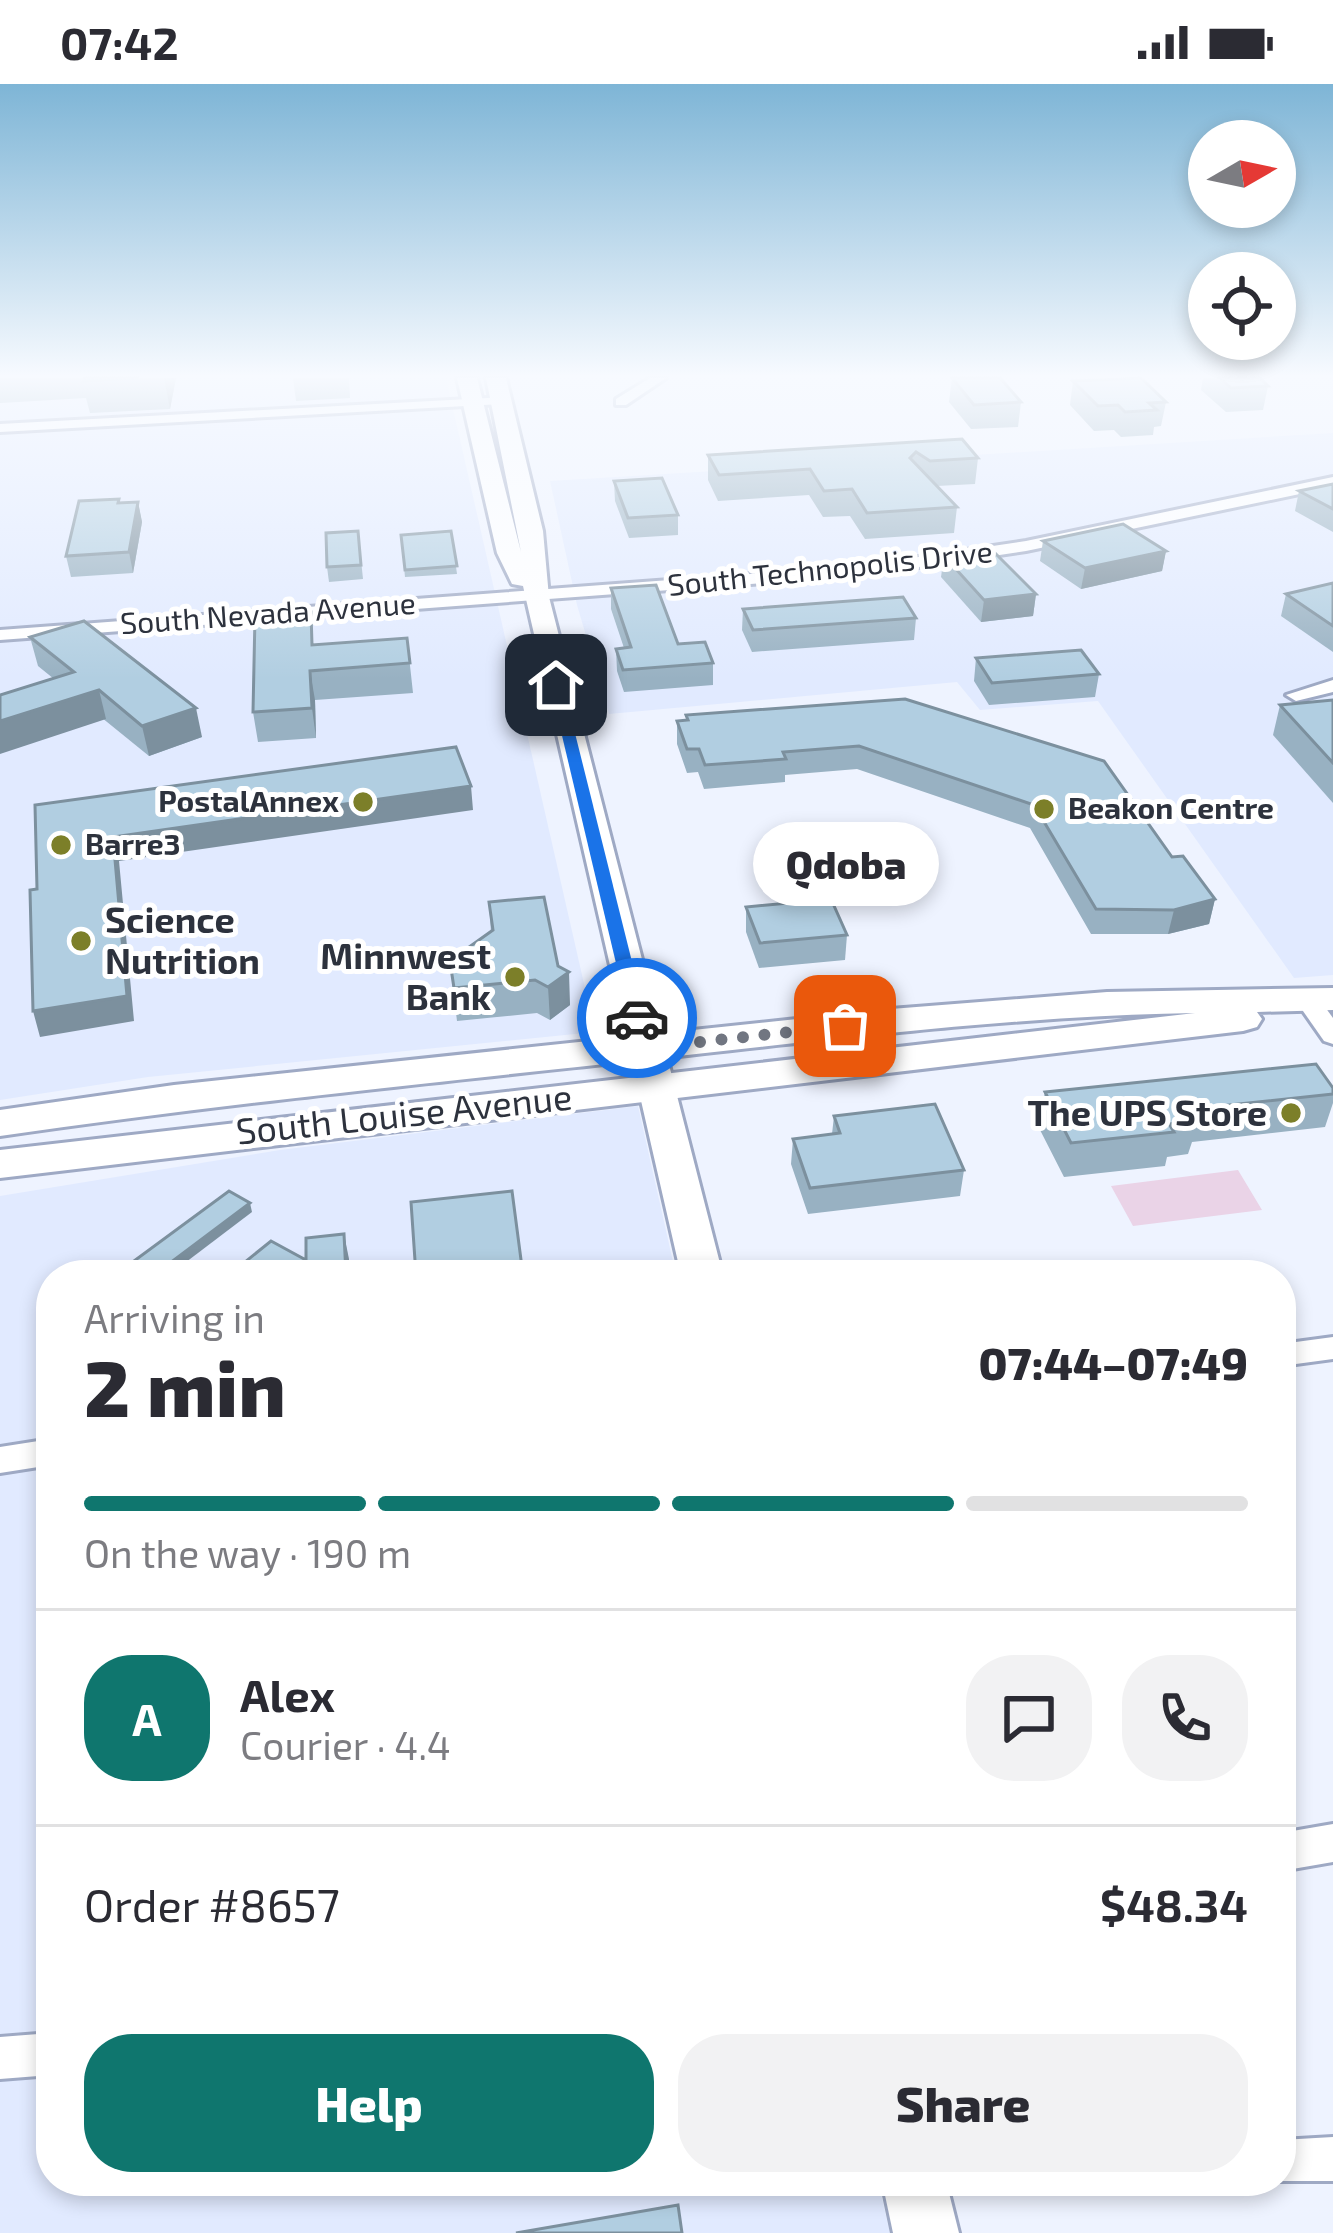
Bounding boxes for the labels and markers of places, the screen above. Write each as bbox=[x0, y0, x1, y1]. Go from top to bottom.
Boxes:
pin bbox=[505, 634, 607, 736]
place label: PostalAnnex bbox=[158, 782, 339, 818]
marker: PostalAnnex bbox=[350, 789, 376, 815]
place label: Beakon Centre bbox=[1068, 789, 1274, 825]
marker: Beakon Centre bbox=[1031, 796, 1057, 822]
callout: Qdoba bbox=[752, 822, 938, 906]
place label: Barre3 bbox=[85, 825, 181, 861]
marker: Barre3 bbox=[48, 832, 74, 858]
place label: Science Nutrition bbox=[105, 897, 260, 981]
marker: Science Nutrition bbox=[68, 928, 94, 954]
place label: Minnwest Bank bbox=[320, 933, 491, 1017]
marker: Minnwest Bank bbox=[502, 964, 528, 990]
pin bbox=[794, 975, 896, 1077]
place label: The UPS Store bbox=[1027, 1090, 1267, 1133]
marker: The UPS Store bbox=[1278, 1100, 1304, 1126]

